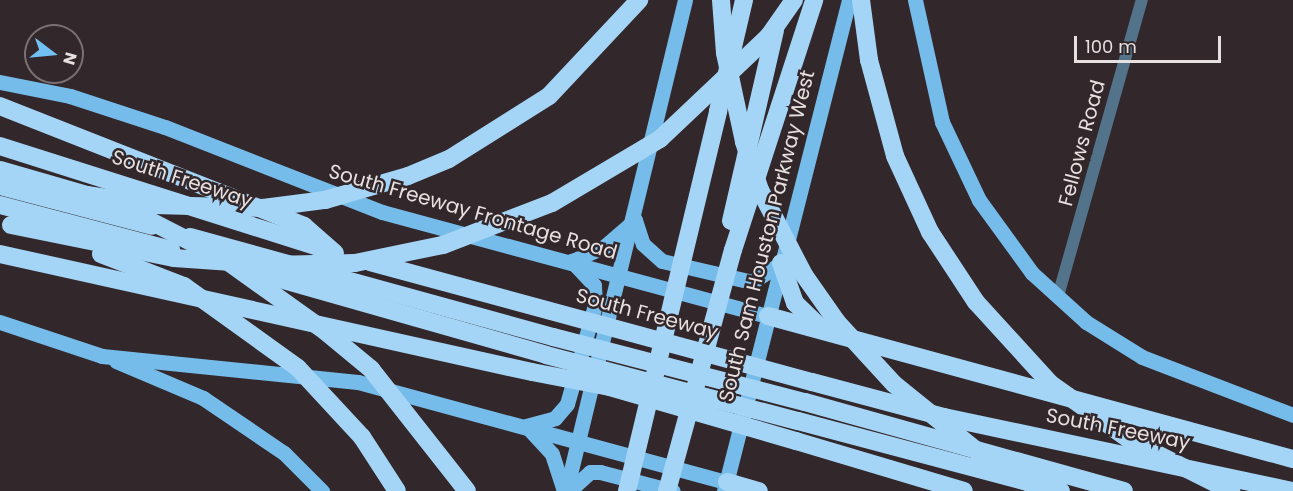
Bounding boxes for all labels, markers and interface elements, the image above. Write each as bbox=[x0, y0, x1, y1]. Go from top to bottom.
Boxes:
north arrow bbox=[24, 24, 84, 84]
scale bar bbox=[1077, 24, 1224, 62]
text: 100 m bbox=[1085, 34, 1137, 59]
text: N bbox=[57, 50, 83, 68]
street label: South Sam Houston Parkway West bbox=[714, 68, 820, 404]
street label: Fellows Road bbox=[1054, 77, 1110, 209]
street label: South Freeway bbox=[109, 145, 255, 213]
street label: South Freeway Frontage Road bbox=[326, 159, 620, 265]
street label: South Freeway bbox=[573, 283, 721, 345]
street label: South Freeway bbox=[1044, 403, 1192, 455]

